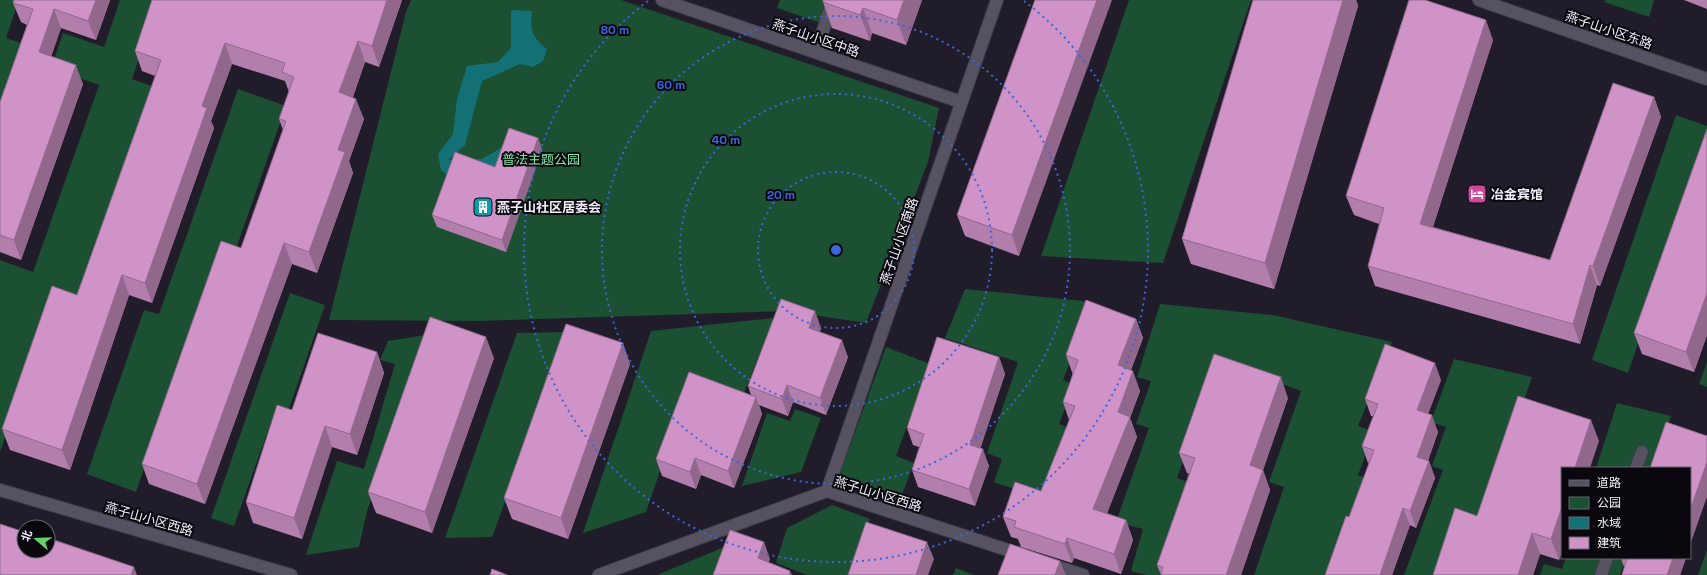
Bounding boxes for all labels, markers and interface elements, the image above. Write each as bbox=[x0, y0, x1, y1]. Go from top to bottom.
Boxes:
street label: 燕子山小区东路 bbox=[1563, 7, 1655, 53]
street label: 燕子山小区中路 bbox=[770, 15, 862, 61]
text: 80 m bbox=[601, 22, 629, 38]
text: 60 m bbox=[657, 77, 685, 93]
text: 40 m bbox=[712, 132, 740, 148]
park label: 普法主题公园 bbox=[502, 151, 580, 168]
hotel icon: 冶金宾馆 bbox=[1466, 183, 1488, 205]
place label: 冶金宾馆 bbox=[1491, 186, 1543, 203]
text: 20 m bbox=[767, 187, 795, 203]
street label: 燕子山小区南路 bbox=[876, 195, 922, 287]
building icon: 燕子山社区居委会 bbox=[472, 196, 494, 218]
place label: 燕子山社区居委会 bbox=[497, 199, 601, 216]
centre of rings bbox=[829, 243, 843, 257]
legend bbox=[1561, 467, 1691, 559]
street label: 燕子山小区西路 bbox=[832, 473, 924, 515]
text: 道路 bbox=[1597, 475, 1621, 491]
text: 公园 bbox=[1597, 495, 1621, 511]
street label: 燕子山小区西路 bbox=[103, 498, 195, 540]
text: 水域 bbox=[1597, 515, 1621, 531]
north arrow bbox=[16, 519, 56, 559]
text: 北 bbox=[18, 528, 35, 543]
text: 建筑 bbox=[1597, 535, 1621, 551]

